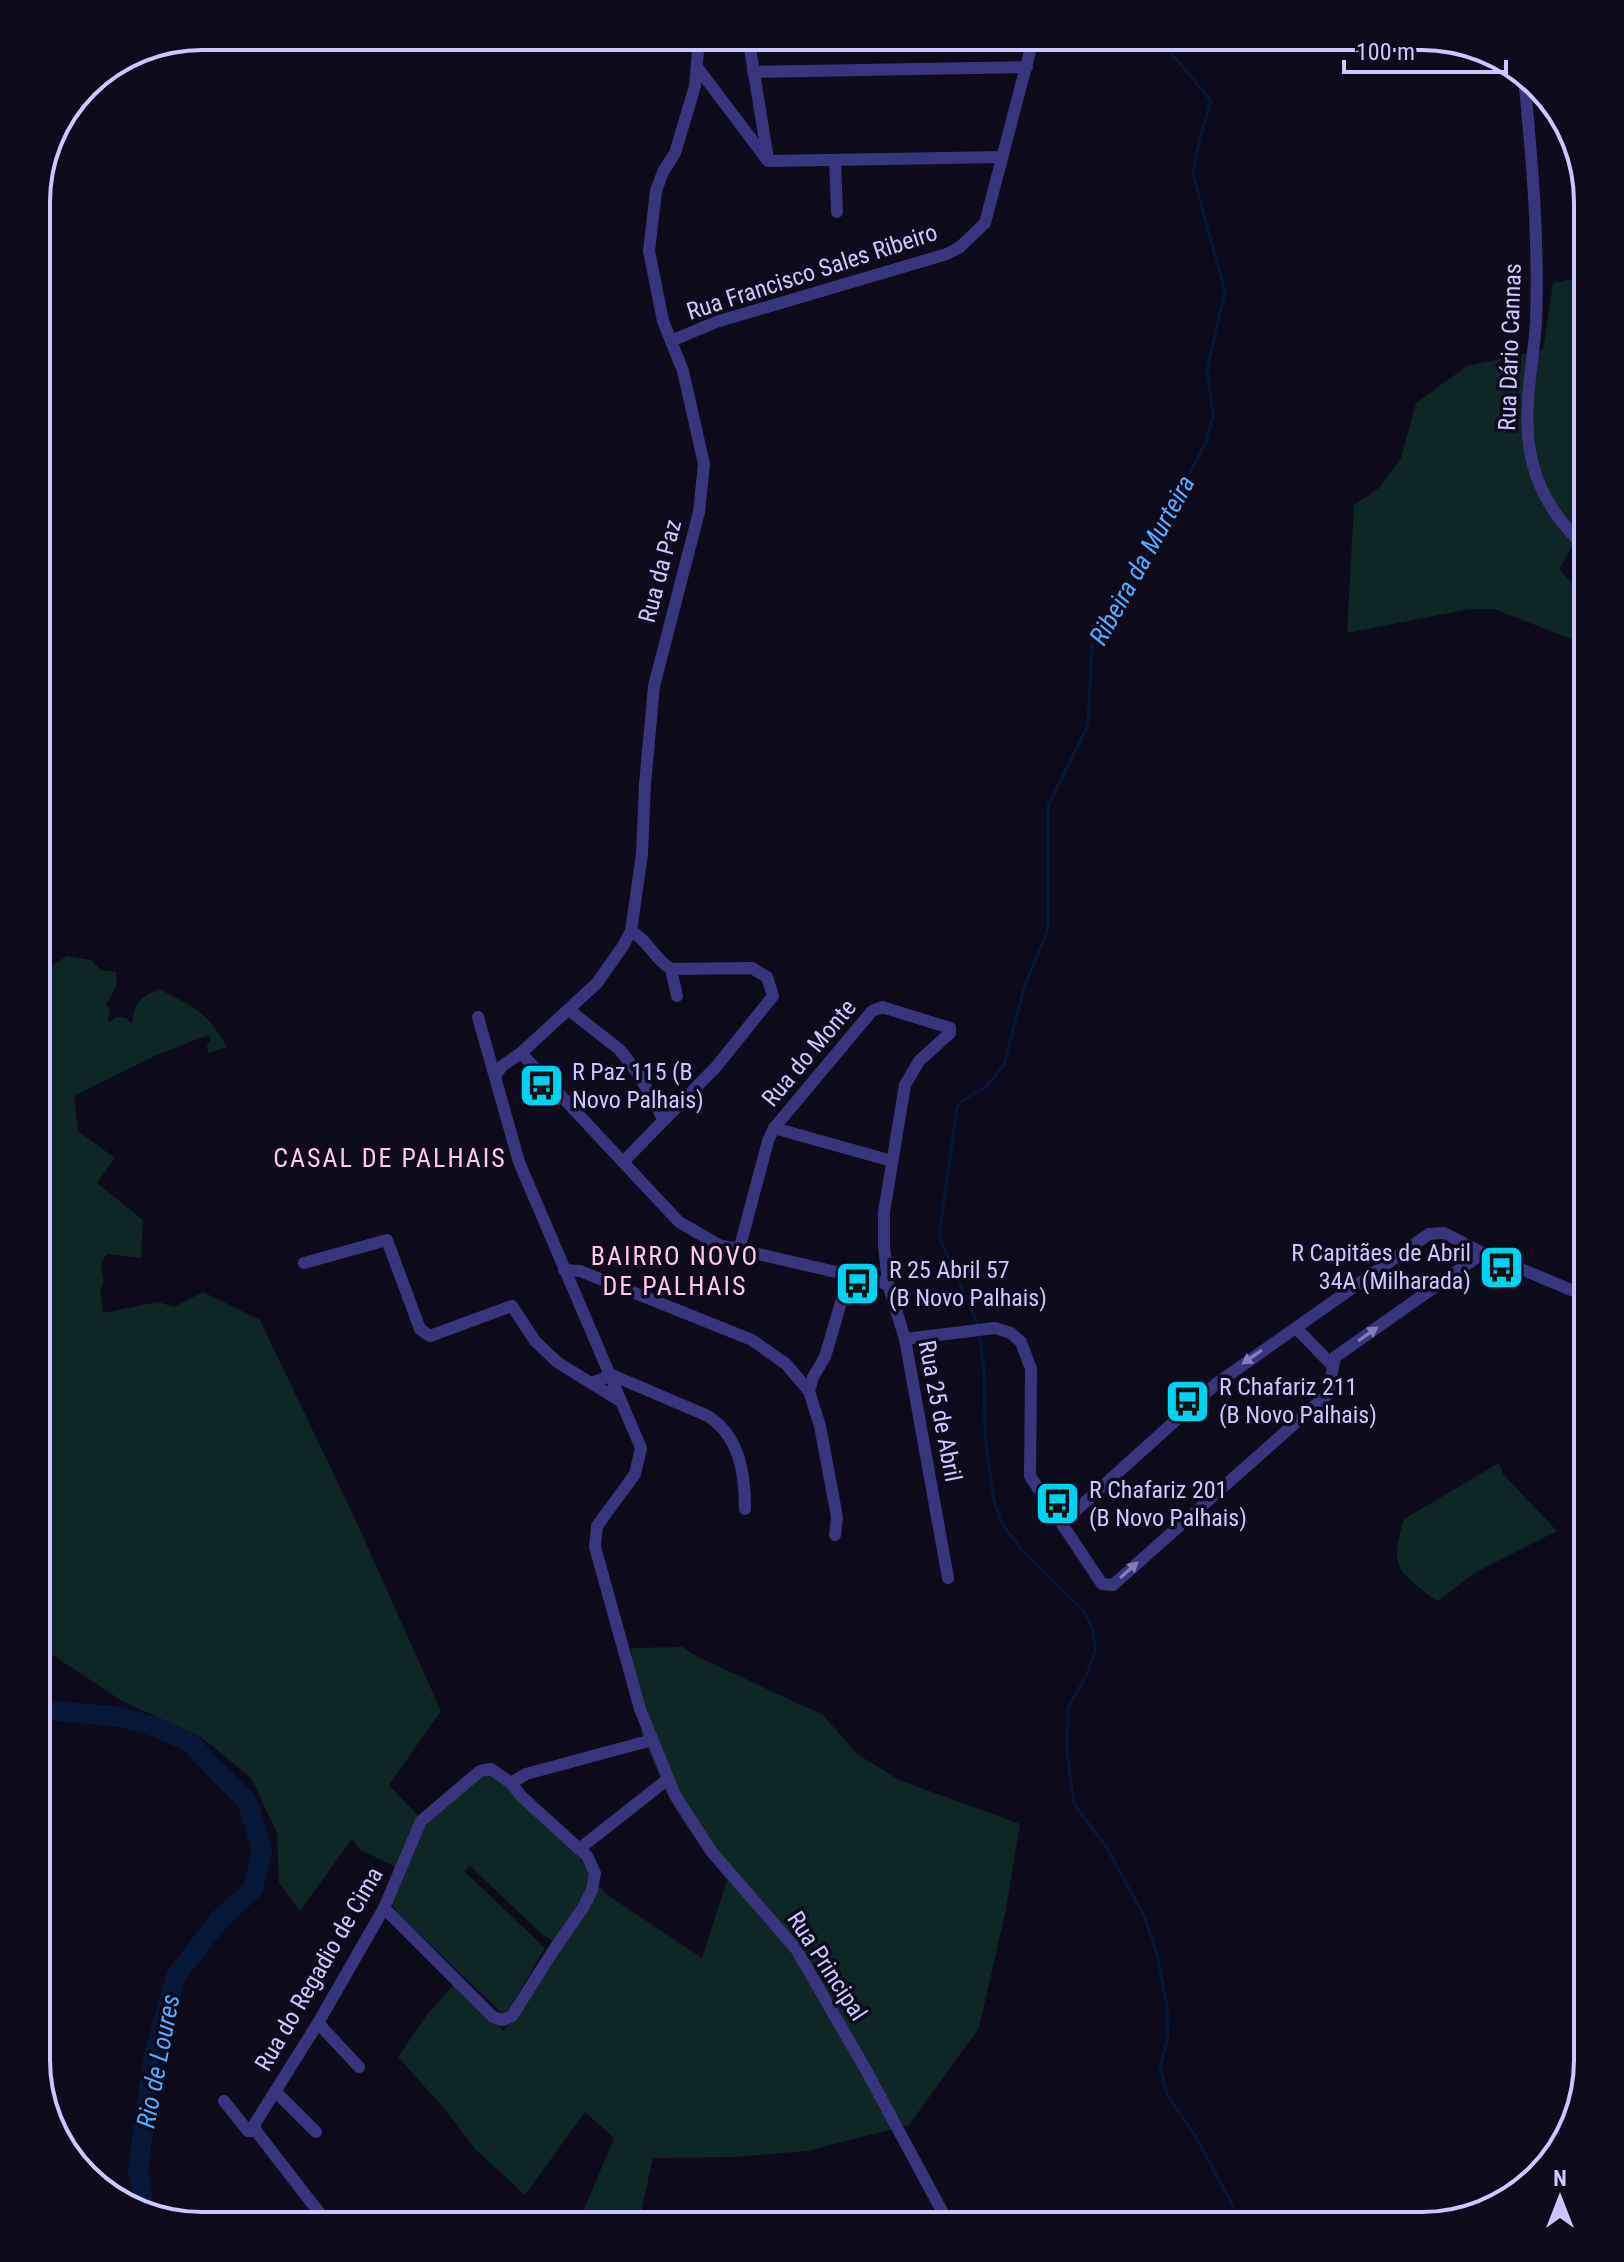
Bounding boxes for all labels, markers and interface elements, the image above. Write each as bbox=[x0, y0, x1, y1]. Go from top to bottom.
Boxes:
scale bar bbox=[1344, 24, 1506, 74]
text: 100 m bbox=[1356, 38, 1415, 66]
street label: Rua Francisco Sales Ribeiro bbox=[683, 218, 941, 326]
street label: Rua Dário Cannas bbox=[1493, 263, 1527, 431]
water label: Ribeira da Murteira bbox=[1083, 470, 1201, 650]
street label: Rua da Paz bbox=[633, 516, 687, 626]
street label: Rua do Monte bbox=[756, 994, 862, 1112]
place label: R Paz 115 (B Novo Palhais) bbox=[572, 1058, 704, 1114]
bus stop icon: R Paz 115 (B Novo Palhais) bbox=[517, 1062, 565, 1110]
district label: CASAL DE PALHAIS bbox=[273, 1143, 507, 1173]
place label: R Capitães de Abril 34A (Milharada) bbox=[1291, 1239, 1471, 1295]
district label: BAIRRO NOVO DE PALHAIS bbox=[591, 1241, 759, 1301]
bus stop icon: R Capitães de Abril 34A (Milharada) bbox=[1478, 1243, 1526, 1291]
place label: R 25 Abril 57 (B Novo Palhais) bbox=[889, 1256, 1047, 1312]
bus stop icon: R 25 Abril 57 (B Novo Palhais) bbox=[834, 1260, 882, 1308]
one-way arrow bbox=[1357, 1326, 1378, 1342]
street label: Rua 25 de Abril bbox=[913, 1338, 967, 1484]
one-way arrow bbox=[1242, 1349, 1263, 1364]
place label: R Chafariz 211 (B Novo Palhais) bbox=[1219, 1373, 1377, 1429]
bus stop icon: R Chafariz 211 (B Novo Palhais) bbox=[1164, 1377, 1212, 1425]
place label: R Chafariz 201 (B Novo Palhais) bbox=[1089, 1476, 1247, 1532]
bus stop icon: R Chafariz 201 (B Novo Palhais) bbox=[1034, 1480, 1082, 1528]
one-way arrow bbox=[1120, 1562, 1139, 1580]
street label: Rua do Regadio de Cima bbox=[249, 1862, 389, 2076]
street label: Rua Principal bbox=[781, 1906, 873, 2026]
water label: Rio de Loures bbox=[130, 1992, 186, 2130]
north arrow bbox=[1520, 2158, 1600, 2238]
text: N bbox=[1553, 2166, 1567, 2191]

